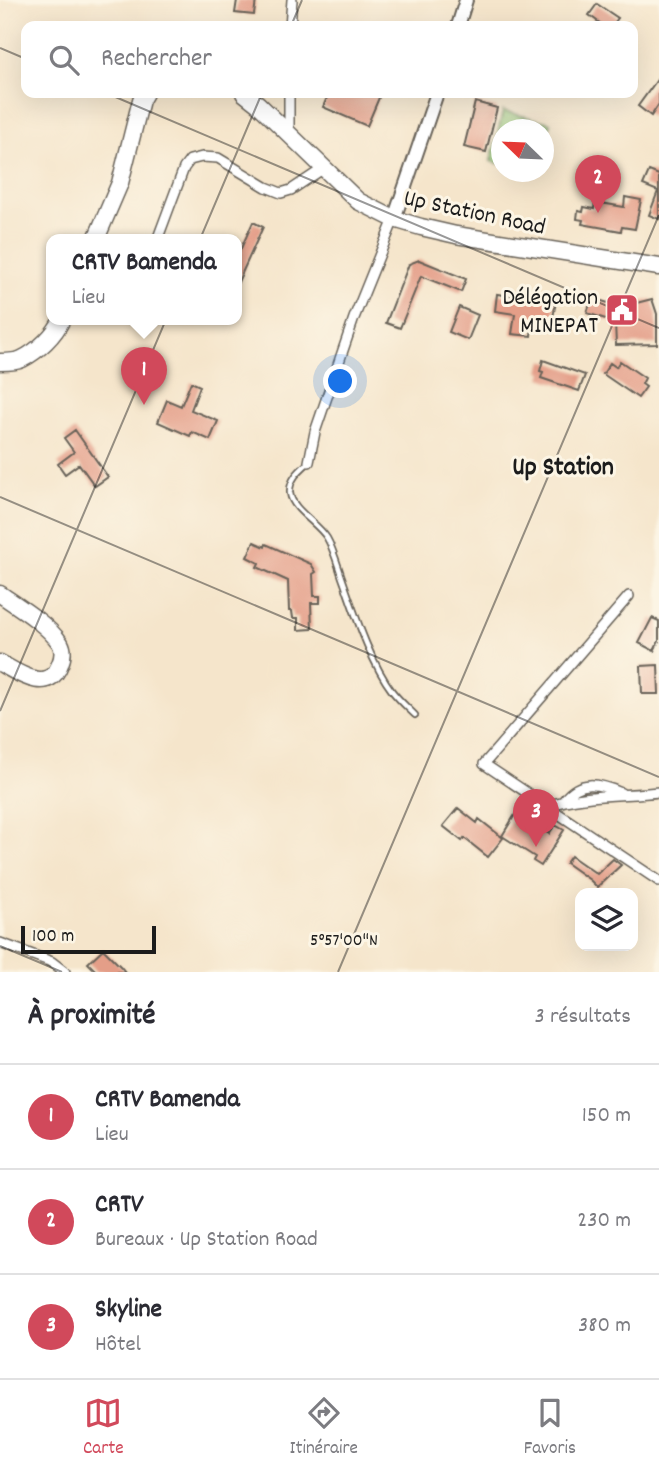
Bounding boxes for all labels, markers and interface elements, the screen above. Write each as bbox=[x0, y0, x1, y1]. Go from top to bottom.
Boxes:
search box bbox=[21, 21, 638, 98]
icon: search bbox=[45, 41, 83, 79]
text: Rechercher bbox=[101, 41, 212, 78]
north arrow bbox=[491, 119, 554, 182]
pin: 2 bbox=[575, 155, 621, 213]
street label: Up Station Road bbox=[400, 182, 548, 246]
popup bbox=[46, 234, 242, 325]
text: CRTV Bamenda bbox=[72, 245, 216, 282]
text: Lieu bbox=[72, 282, 105, 315]
place label: Délégation MINEPAT bbox=[502, 282, 598, 344]
public building icon: Délégation MINEPAT bbox=[603, 291, 641, 329]
pin: 1 bbox=[121, 347, 167, 405]
your location bbox=[323, 364, 357, 398]
district label: Up Station bbox=[512, 450, 614, 487]
pin: 3 bbox=[513, 789, 559, 847]
map controls bbox=[575, 888, 638, 951]
button: layers bbox=[575, 888, 638, 951]
scale bar bbox=[21, 923, 156, 955]
text: 100 m bbox=[32, 924, 74, 951]
text: 5°57'00"N bbox=[310, 929, 378, 954]
text: À proximité bbox=[28, 996, 155, 1039]
text: 3 résultats bbox=[535, 1001, 631, 1034]
text: CRTV Bamenda bbox=[95, 1082, 240, 1119]
text: 1 bbox=[48, 1100, 54, 1133]
text: 150 m bbox=[582, 1100, 631, 1133]
text: Lieu bbox=[95, 1119, 129, 1152]
text: CRTV bbox=[95, 1187, 143, 1224]
text: 2 bbox=[46, 1205, 56, 1238]
text: 230 m bbox=[577, 1205, 631, 1238]
text: Bureaux · Up Station Road bbox=[95, 1224, 318, 1257]
text: Skyline bbox=[95, 1292, 162, 1329]
text: 3 bbox=[46, 1310, 56, 1343]
text: 380 m bbox=[578, 1310, 631, 1343]
text: Hôtel bbox=[95, 1329, 141, 1362]
tab: Carte bbox=[83, 1394, 124, 1463]
tab: Itinéraire bbox=[290, 1394, 358, 1463]
tab: Favoris bbox=[524, 1394, 576, 1463]

